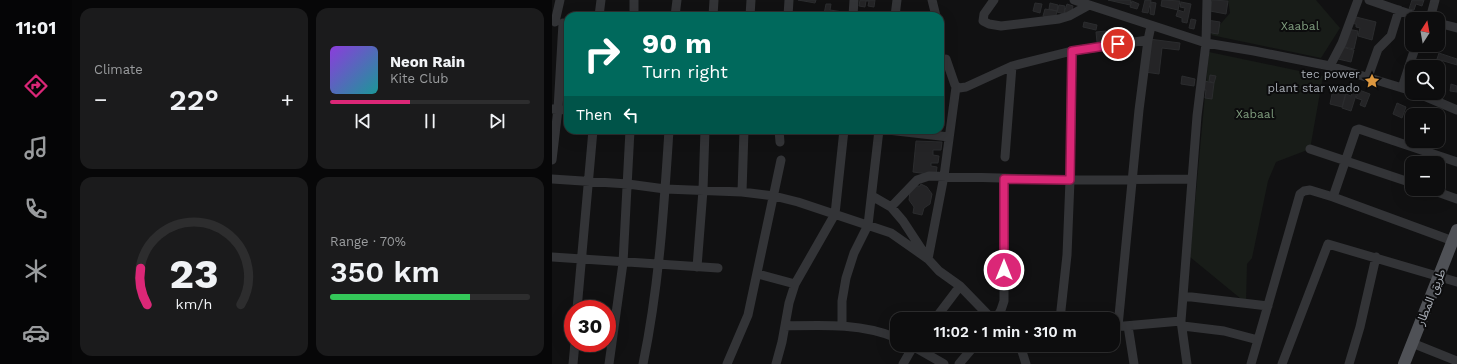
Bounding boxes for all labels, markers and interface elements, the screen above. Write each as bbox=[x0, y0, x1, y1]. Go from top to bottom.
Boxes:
north arrow bbox=[1405, 12, 1445, 52]
map controls bbox=[1405, 12, 1445, 196]
text: 11:01 bbox=[16, 17, 56, 38]
park label: Xaabal bbox=[1281, 19, 1320, 33]
text: 90 m bbox=[642, 27, 712, 60]
pin bbox=[1101, 27, 1135, 61]
icon: right bbox=[576, 28, 628, 80]
icon: arrive bbox=[1107, 33, 1129, 55]
text: Neon Rain bbox=[390, 53, 465, 71]
button: search bbox=[1405, 60, 1445, 100]
text: Turn right bbox=[642, 61, 728, 82]
text: Climate bbox=[94, 62, 143, 77]
place label: tec power plant star wado bbox=[1268, 67, 1360, 95]
text: Kite Club bbox=[390, 71, 448, 86]
icon: directions bbox=[22, 72, 50, 100]
place icon: tec power plant star wado bbox=[1363, 72, 1381, 90]
text: 22° bbox=[169, 82, 219, 117]
text: − bbox=[94, 87, 107, 112]
text: + bbox=[281, 87, 294, 112]
icon: left bbox=[620, 104, 642, 126]
text: Then bbox=[576, 106, 612, 124]
park label: Xabaal bbox=[1236, 107, 1275, 121]
button: + bbox=[1405, 108, 1445, 148]
icon: previous bbox=[352, 110, 374, 132]
icon: pause bbox=[419, 110, 441, 132]
icon: next bbox=[486, 110, 508, 132]
icon: music bbox=[22, 134, 50, 162]
button: − bbox=[1405, 156, 1445, 196]
icon: phone bbox=[22, 195, 50, 223]
text: Range · 70% bbox=[330, 234, 406, 249]
text: 23 bbox=[169, 248, 219, 297]
position arrow bbox=[983, 249, 1025, 291]
text: 350 km bbox=[330, 254, 440, 289]
icon: climate bbox=[22, 257, 50, 285]
street label: طريق المطار bbox=[1413, 267, 1450, 328]
text: km/h bbox=[176, 295, 212, 311]
speed limit sign: 30 bbox=[564, 300, 616, 352]
icon: car bbox=[22, 319, 50, 347]
text: 11:02 · 1 min · 310 m bbox=[933, 323, 1077, 341]

